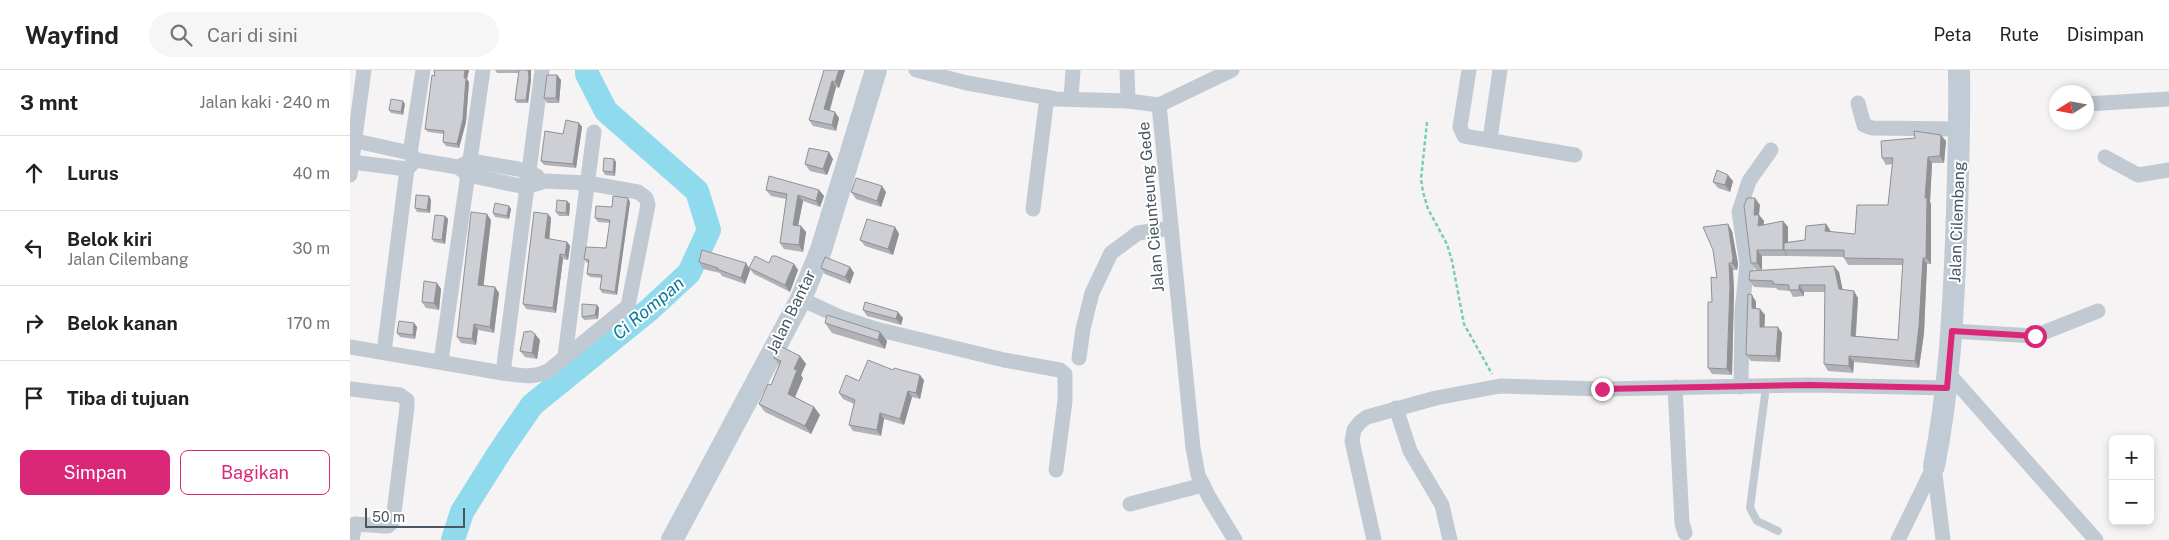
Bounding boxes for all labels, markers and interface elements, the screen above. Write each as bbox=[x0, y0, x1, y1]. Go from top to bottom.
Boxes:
search box bbox=[149, 12, 499, 57]
text: Wayfind bbox=[25, 21, 119, 49]
icon: search bbox=[167, 21, 195, 49]
text: Cari di sini bbox=[207, 24, 298, 46]
text: Peta bbox=[1933, 24, 1971, 45]
text: Rute bbox=[1999, 24, 2039, 45]
text: Disimpan bbox=[2067, 24, 2144, 45]
north arrow bbox=[2049, 85, 2094, 130]
text: 3 mnt bbox=[20, 90, 78, 115]
text: Jalan kaki · 240 m bbox=[199, 93, 330, 112]
street label: Jalan Cieunteung Gede bbox=[1134, 121, 1168, 293]
icon: ahead bbox=[20, 159, 48, 187]
street label: Jalan Cilembang bbox=[1945, 161, 1969, 283]
text: Lurus bbox=[67, 162, 119, 184]
text: 40 m bbox=[292, 164, 330, 183]
text: Belok kiri bbox=[67, 228, 152, 250]
icon: left bbox=[20, 234, 48, 262]
text: 30 m bbox=[293, 239, 330, 258]
text: Jalan Cilembang bbox=[67, 250, 189, 269]
street label: Jalan Bantar bbox=[762, 267, 820, 357]
water label: Ci Rompan bbox=[608, 272, 688, 344]
icon: right bbox=[20, 309, 48, 337]
text: Belok kanan bbox=[67, 312, 178, 334]
text: 170 m bbox=[287, 314, 330, 333]
route start bbox=[2024, 325, 2047, 348]
route end bbox=[1591, 378, 1614, 401]
icon: arrive bbox=[20, 384, 48, 412]
text: Tiba di tujuan bbox=[67, 387, 189, 409]
map controls bbox=[2109, 435, 2154, 525]
button: + bbox=[2109, 435, 2154, 480]
button: Simpan bbox=[20, 450, 170, 495]
button: Bagikan bbox=[180, 450, 330, 495]
button: − bbox=[2109, 480, 2154, 525]
scale bar bbox=[365, 505, 465, 528]
text: 50 m bbox=[372, 509, 405, 525]

